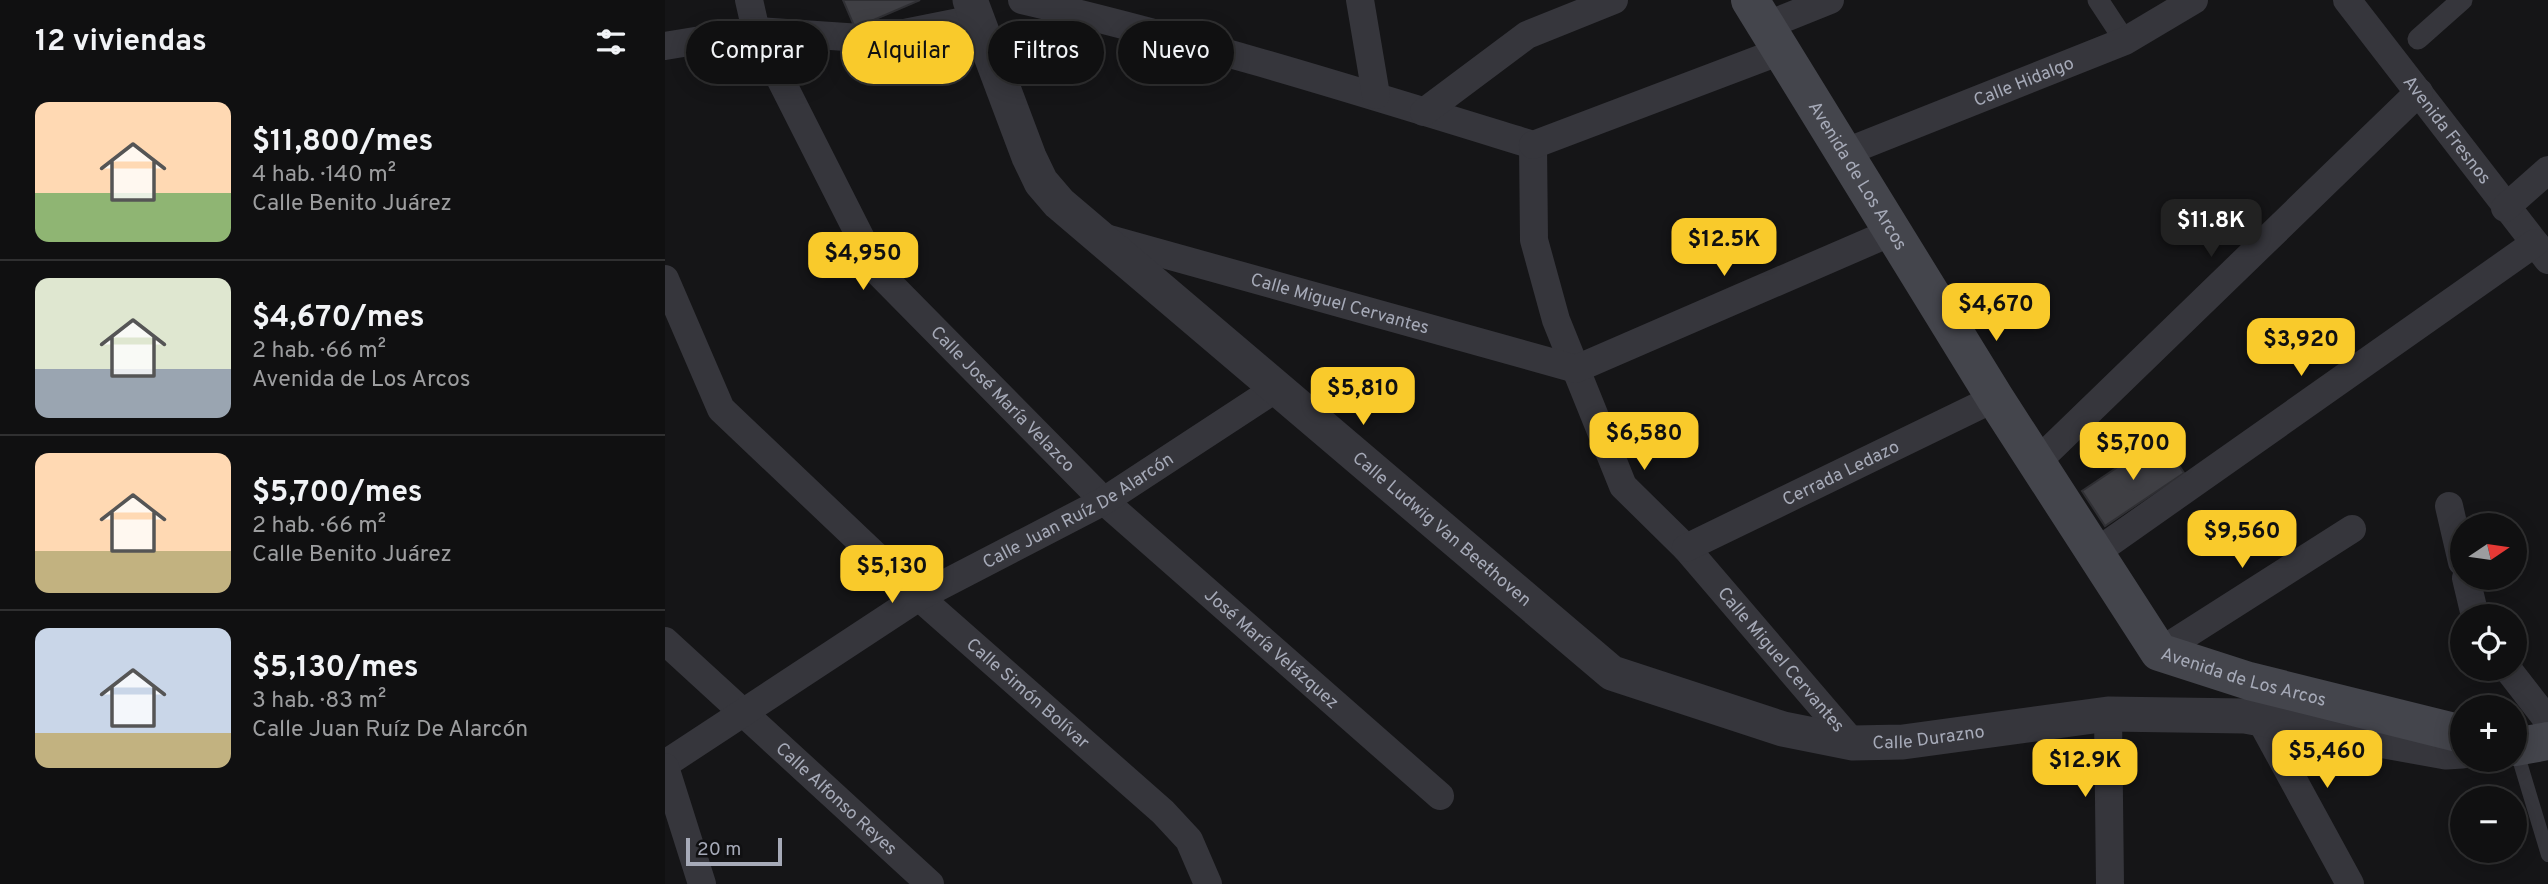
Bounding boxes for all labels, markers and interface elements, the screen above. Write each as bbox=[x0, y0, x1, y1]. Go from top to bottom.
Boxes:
chip: Comprar bbox=[686, 21, 828, 84]
chip: Alquilar bbox=[842, 21, 974, 84]
chip: Filtros bbox=[988, 21, 1104, 84]
chip: Nuevo bbox=[1118, 21, 1234, 84]
icon: filters bbox=[592, 23, 630, 61]
text: 12 viviendas bbox=[35, 24, 207, 61]
street label: Calle Hidalgo bbox=[1970, 52, 2078, 113]
street label: Avenida Fresnos bbox=[2397, 72, 2495, 189]
street label: Avenida de Los Arcos bbox=[1802, 97, 1911, 255]
text: $11,800/mes bbox=[252, 124, 433, 161]
icon: home bbox=[91, 130, 175, 214]
text: 4 hab. · 140 m² bbox=[252, 161, 396, 190]
text: Calle Benito Juárez bbox=[252, 190, 452, 219]
pin: $11.8K bbox=[2154, 200, 2268, 259]
text: $11.8K bbox=[2177, 207, 2245, 236]
pin: $12.5K bbox=[1667, 218, 1781, 278]
text: $12.5K bbox=[1687, 226, 1761, 255]
pin: $4,950 bbox=[806, 232, 920, 292]
text: $4,950 bbox=[824, 240, 902, 269]
street label: Calle Miguel Cervantes bbox=[1248, 269, 1431, 340]
pin: $4,670 bbox=[1939, 284, 2053, 343]
text: $4,670 bbox=[1958, 291, 2034, 320]
text: $4,670/mes bbox=[252, 300, 424, 337]
icon: home bbox=[91, 306, 175, 390]
pin: $3,920 bbox=[2244, 318, 2358, 378]
street label: Calle José María Velazco bbox=[925, 322, 1079, 478]
text: $3,920 bbox=[2263, 326, 2339, 355]
text: 2 hab. · 66 m² bbox=[252, 337, 386, 366]
text: Avenida de Los Arcos bbox=[252, 366, 470, 395]
pin: $5,810 bbox=[1306, 368, 1420, 427]
text: $5,810 bbox=[1327, 375, 1399, 404]
pin: $6,580 bbox=[1587, 412, 1701, 472]
text: $6,580 bbox=[1605, 420, 1683, 449]
pin: $5,700 bbox=[2076, 422, 2190, 482]
text: $5,700 bbox=[2096, 430, 2170, 459]
street label: Cerrada Ledazo bbox=[1779, 436, 1904, 512]
street label: Calle Ludwig Van Beethoven bbox=[1347, 447, 1535, 612]
street label: Calle Juan Ruíz De Alarcón bbox=[979, 448, 1179, 575]
text: $5,700/mes bbox=[252, 475, 422, 512]
icon: home bbox=[91, 481, 175, 565]
pin: $9,560 bbox=[2185, 510, 2299, 570]
text: 2 hab. · 66 m² bbox=[252, 512, 386, 541]
north arrow bbox=[2450, 513, 2527, 590]
map controls bbox=[2450, 513, 2527, 863]
text: $9,560 bbox=[2203, 518, 2281, 547]
text: Calle Benito Juárez bbox=[252, 541, 452, 570]
pin: $5,130 bbox=[835, 546, 949, 605]
text: $5,130 bbox=[856, 553, 928, 582]
street label: Calle Miguel Cervantes bbox=[1712, 583, 1849, 738]
street label: José María Velázquez bbox=[1199, 584, 1343, 715]
button: locate bbox=[2450, 604, 2527, 681]
street label: Calle Simón Bolívar bbox=[961, 634, 1094, 755]
street label: Avenida de Los Arcos bbox=[2158, 643, 2328, 713]
text: $5,130/mes bbox=[252, 650, 419, 687]
icon: home bbox=[91, 656, 175, 740]
text: 3 hab. · 83 m² bbox=[252, 687, 386, 716]
button: + bbox=[2450, 695, 2527, 772]
text: Calle Juan Ruíz De Alarcón bbox=[252, 716, 528, 745]
street label: Calle Durazno bbox=[1872, 721, 1986, 756]
pin: $5,460 bbox=[2270, 730, 2384, 790]
street label: Calle Alfonso Reyes bbox=[770, 738, 901, 861]
text: $5,460 bbox=[2288, 738, 2366, 767]
pin: $12.9K bbox=[2028, 740, 2142, 799]
text: $12.9K bbox=[2048, 747, 2122, 776]
button: − bbox=[2450, 786, 2527, 863]
scale bar bbox=[686, 835, 782, 867]
text: 20 m bbox=[697, 838, 741, 862]

